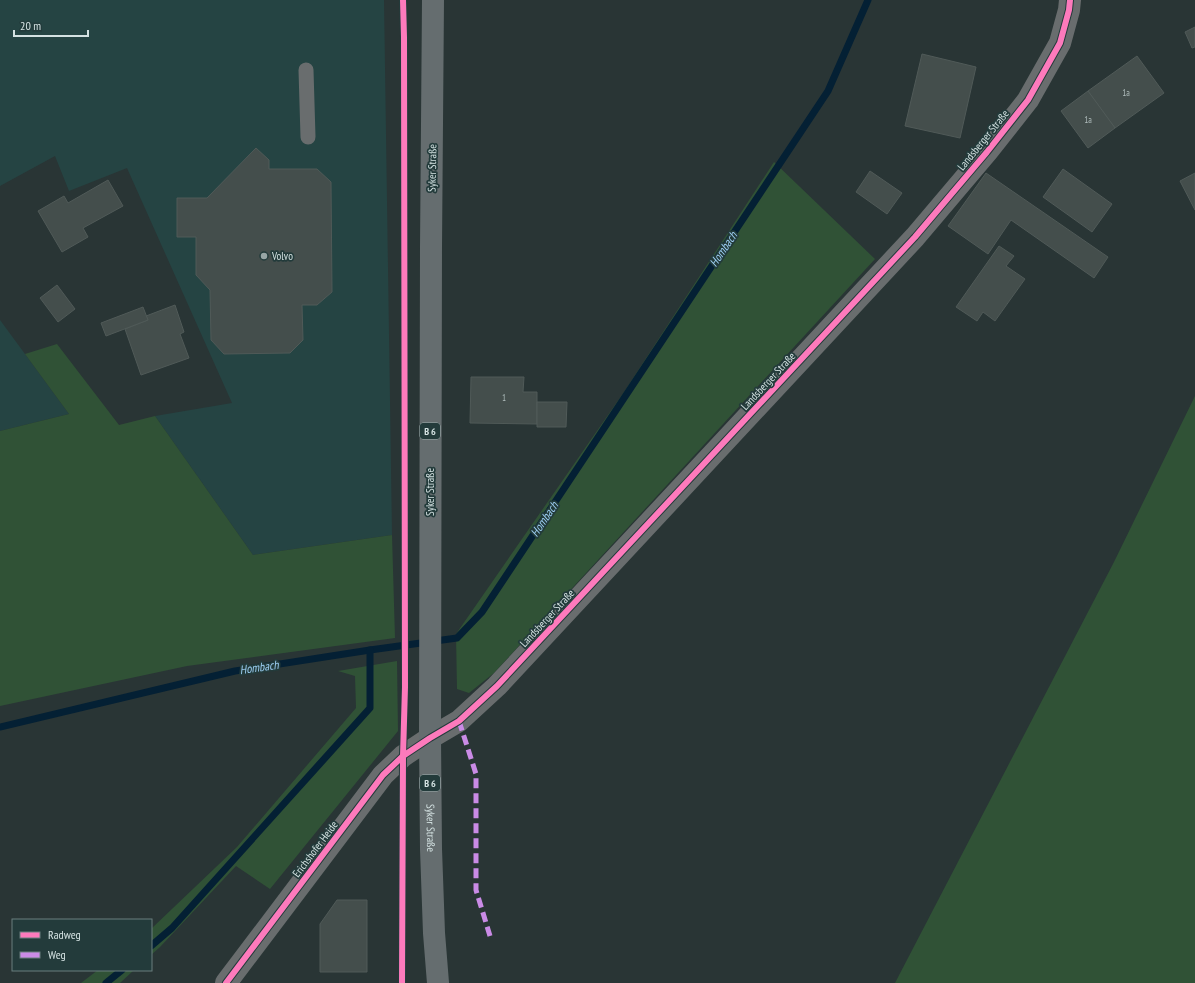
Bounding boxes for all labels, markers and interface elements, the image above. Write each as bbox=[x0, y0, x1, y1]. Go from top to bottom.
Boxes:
scale bar bbox=[14, 12, 88, 38]
text: 20 m bbox=[20, 18, 41, 33]
house number: 1a bbox=[1122, 87, 1130, 98]
street label: Landsberger Straße bbox=[954, 106, 1012, 173]
house number: 1a bbox=[1084, 114, 1092, 125]
street label: Syker Straße bbox=[425, 143, 439, 192]
water label: Hombach bbox=[706, 228, 741, 269]
place label: Volvo bbox=[271, 249, 293, 263]
marker: Volvo bbox=[259, 251, 269, 261]
street label: Landsberger Straße bbox=[738, 349, 799, 413]
house number: 1 bbox=[502, 392, 506, 403]
road number: B 6 bbox=[420, 423, 440, 439]
street label: Syker Straße bbox=[423, 468, 437, 516]
water label: Hombach bbox=[527, 498, 562, 539]
street label: Landsberger Straße bbox=[517, 586, 578, 650]
water label: Hombach bbox=[239, 657, 280, 677]
road number: B 6 bbox=[420, 775, 440, 791]
street label: Syker Straße bbox=[424, 804, 438, 853]
street label: Erichshofer Heide bbox=[289, 818, 341, 880]
legend bbox=[12, 919, 152, 971]
text: Radweg bbox=[48, 927, 81, 942]
text: Weg bbox=[48, 947, 66, 962]

